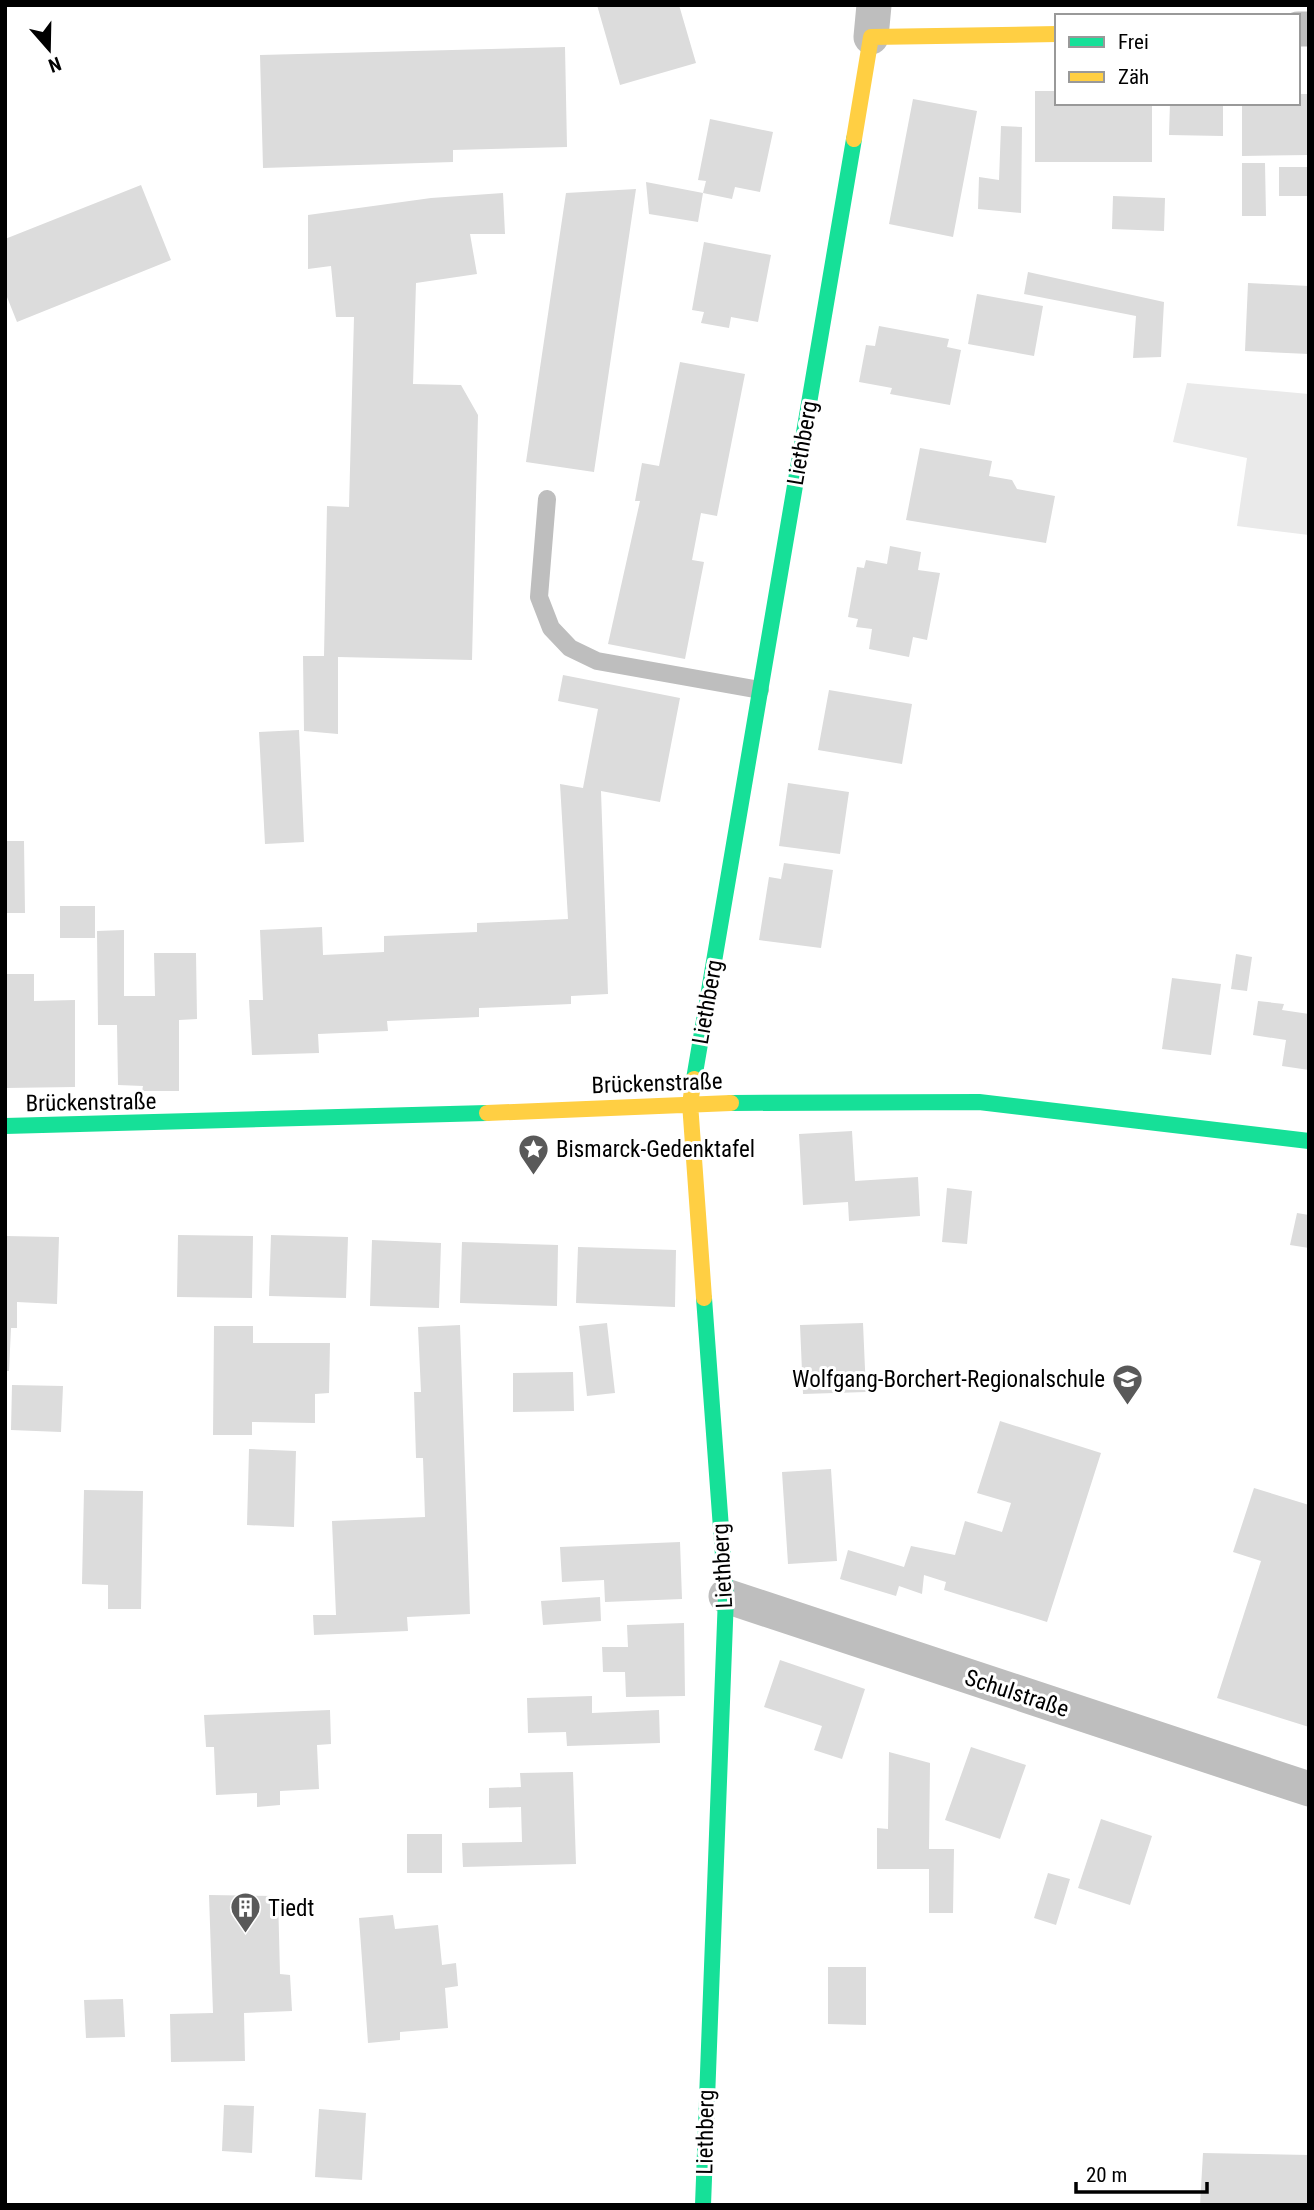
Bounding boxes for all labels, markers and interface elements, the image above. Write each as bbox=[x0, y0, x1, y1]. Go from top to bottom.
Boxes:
north arrow bbox=[14, 14, 84, 84]
legend bbox=[1055, 14, 1300, 105]
text: Frei bbox=[1118, 30, 1149, 54]
text: N bbox=[45, 52, 64, 77]
text: Zäh bbox=[1118, 65, 1149, 89]
street label: Liethberg bbox=[782, 399, 823, 487]
street label: Liethberg bbox=[687, 958, 728, 1046]
street label: Brückenstraße bbox=[591, 1068, 723, 1099]
street label: Brückenstraße bbox=[25, 1088, 157, 1117]
place icon: Bismarck-Gedenktafel bbox=[516, 1132, 550, 1176]
place label: Bismarck-Gedenktafel bbox=[556, 1136, 755, 1163]
school or university icon: Wolfgang-Borchert-Regionalschule bbox=[1111, 1362, 1145, 1406]
place label: Wolfgang-Borchert-Regionalschule bbox=[792, 1366, 1105, 1393]
street label: Liethberg bbox=[707, 1523, 738, 1609]
street label: Schulstraße bbox=[961, 1664, 1072, 1723]
building icon: Tiedt bbox=[228, 1891, 262, 1935]
place label: Tiedt bbox=[268, 1895, 314, 1922]
street label: Liethberg bbox=[691, 2089, 720, 2175]
scale bar bbox=[1076, 2150, 1207, 2194]
text: 20 m bbox=[1086, 2163, 1127, 2187]

